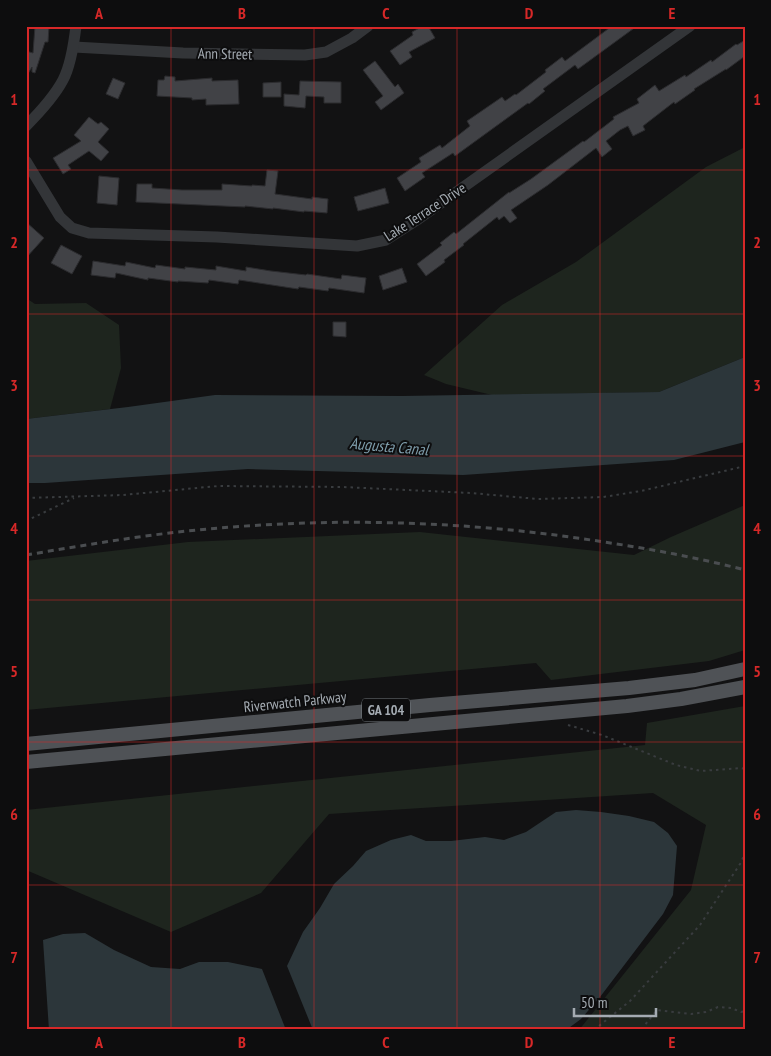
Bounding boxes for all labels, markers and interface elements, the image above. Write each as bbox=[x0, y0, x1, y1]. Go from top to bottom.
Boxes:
text: A bbox=[94, 3, 104, 23]
text: B bbox=[238, 3, 246, 23]
text: C bbox=[382, 3, 390, 23]
text: D bbox=[525, 3, 534, 23]
text: E bbox=[669, 3, 676, 23]
street label: Ann Street bbox=[198, 44, 252, 63]
text: 1 bbox=[10, 89, 18, 109]
text: 1 bbox=[753, 89, 761, 109]
street label: Lake Terrace Drive bbox=[380, 178, 469, 245]
text: 2 bbox=[10, 232, 18, 252]
text: 2 bbox=[753, 232, 761, 252]
text: 3 bbox=[10, 375, 18, 395]
text: 3 bbox=[753, 375, 761, 395]
water label: Augusta Canal bbox=[349, 433, 430, 459]
text: 4 bbox=[10, 518, 18, 538]
text: 4 bbox=[753, 518, 761, 538]
text: 5 bbox=[10, 661, 18, 681]
text: 5 bbox=[753, 661, 761, 681]
street label: Riverwatch Parkway bbox=[243, 687, 348, 716]
road number: GA 104 bbox=[362, 698, 410, 722]
text: 6 bbox=[10, 804, 18, 824]
text: 6 bbox=[753, 804, 761, 824]
text: 7 bbox=[10, 947, 18, 967]
text: 7 bbox=[753, 947, 761, 967]
scale bar bbox=[574, 986, 656, 1018]
text: 50 m bbox=[581, 993, 607, 1012]
text: A bbox=[94, 1032, 104, 1052]
text: B bbox=[238, 1032, 246, 1052]
text: C bbox=[382, 1032, 390, 1052]
text: D bbox=[525, 1032, 534, 1052]
text: E bbox=[669, 1032, 676, 1052]

